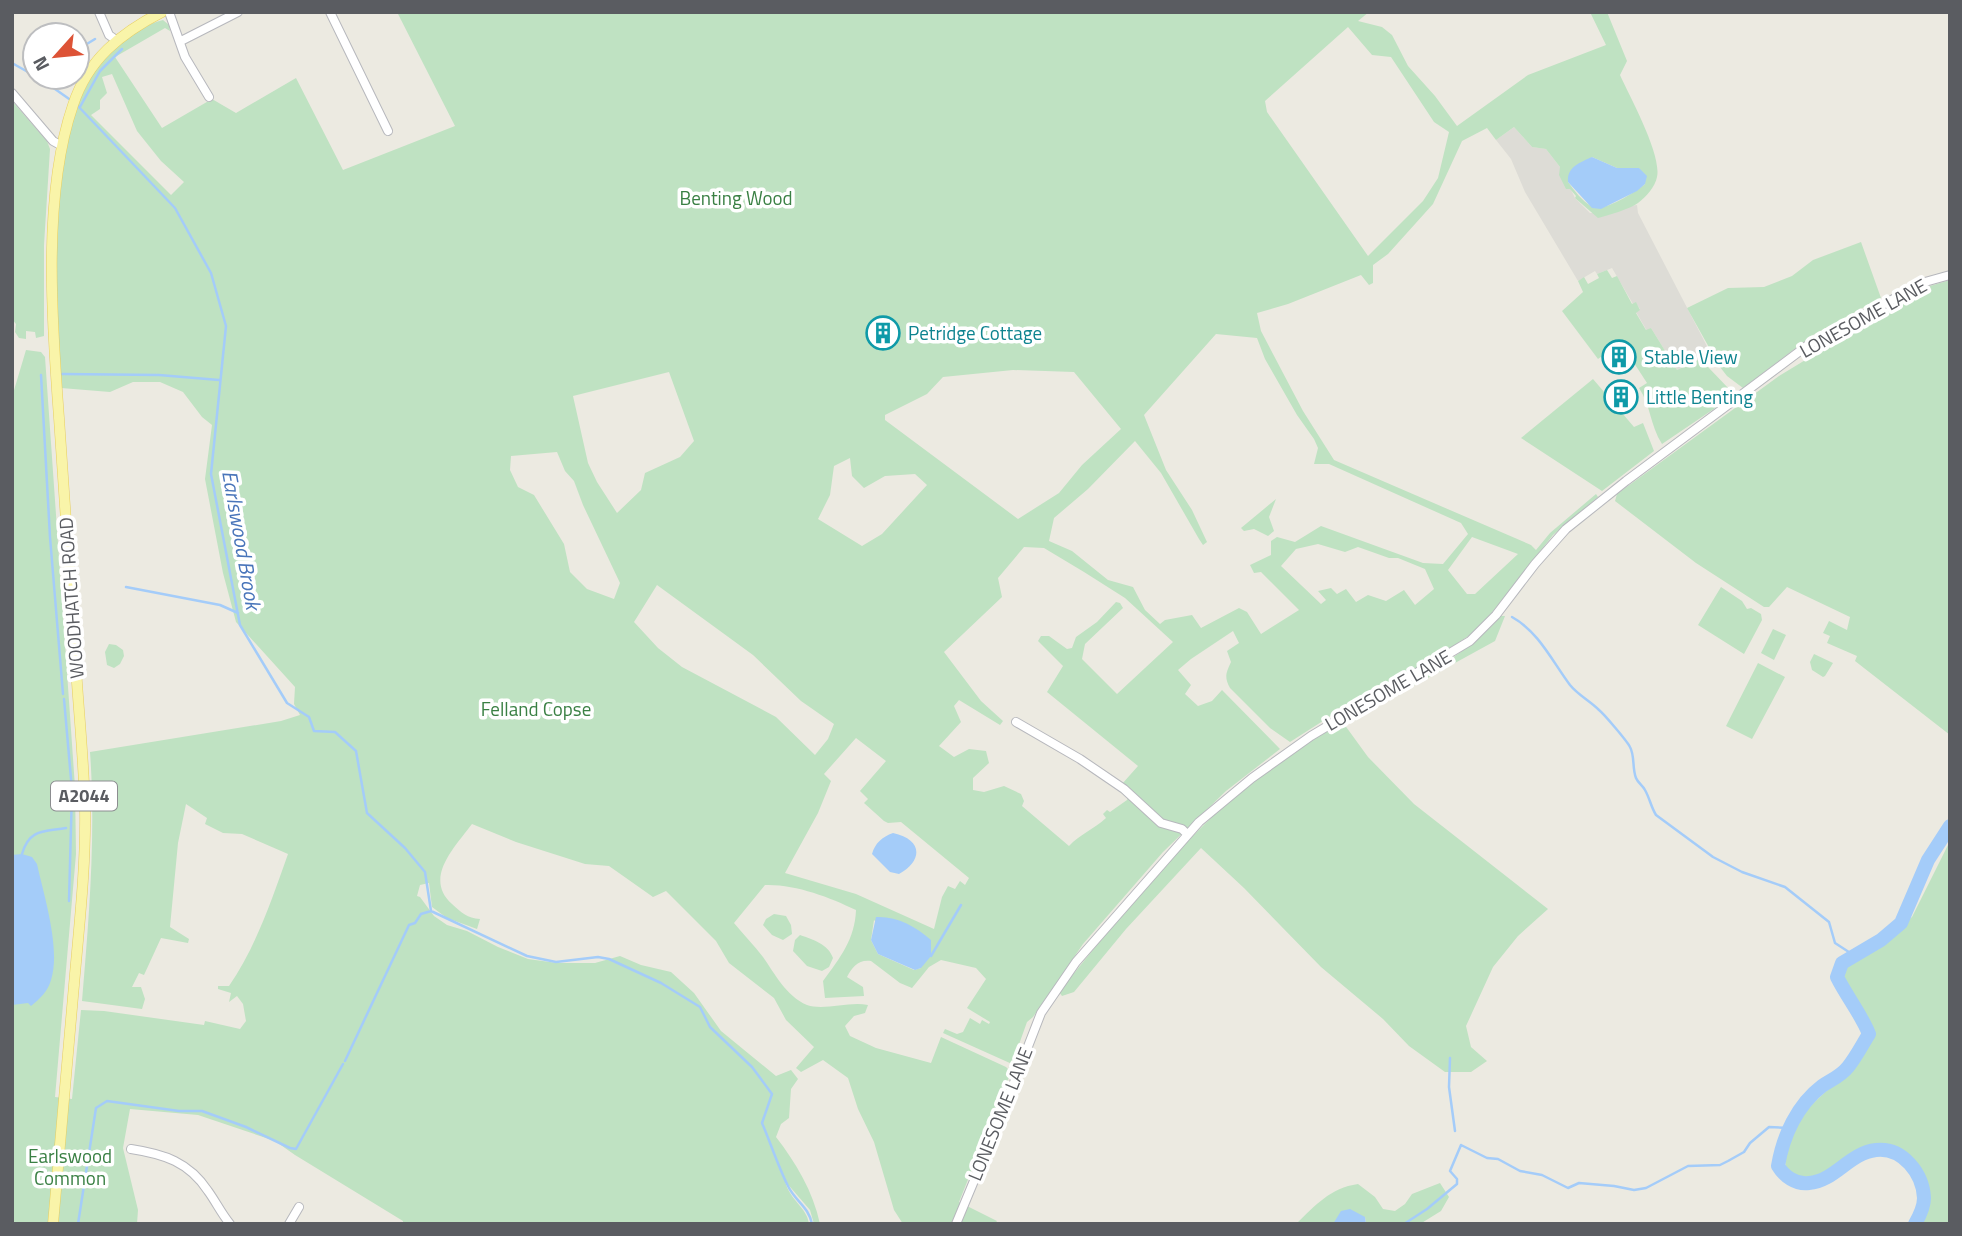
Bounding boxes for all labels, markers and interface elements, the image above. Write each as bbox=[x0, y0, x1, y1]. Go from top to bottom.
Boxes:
north arrow bbox=[21, 21, 91, 91]
text: N bbox=[24, 51, 56, 76]
park label: Benting Wood bbox=[680, 183, 793, 212]
street label: LONESOME LANE bbox=[1794, 271, 1932, 365]
building icon: Petridge Cottage bbox=[864, 314, 902, 352]
place label: Petridge Cottage bbox=[908, 318, 1042, 347]
building icon: Stable View bbox=[1600, 338, 1638, 376]
place label: Stable View bbox=[1644, 342, 1738, 371]
building icon: Little Benting bbox=[1602, 378, 1640, 416]
place label: Little Benting bbox=[1646, 382, 1753, 411]
water label: Earlswood Brook bbox=[214, 468, 270, 614]
street label: WOODHATCH ROAD bbox=[50, 516, 91, 680]
street label: LONESOME LANE bbox=[1319, 642, 1456, 738]
park label: Felland Copse bbox=[481, 694, 591, 723]
road number: A2044 bbox=[51, 782, 117, 810]
street label: LONESOME LANE bbox=[960, 1043, 1040, 1185]
park label: Earlswood Common bbox=[28, 1141, 112, 1192]

